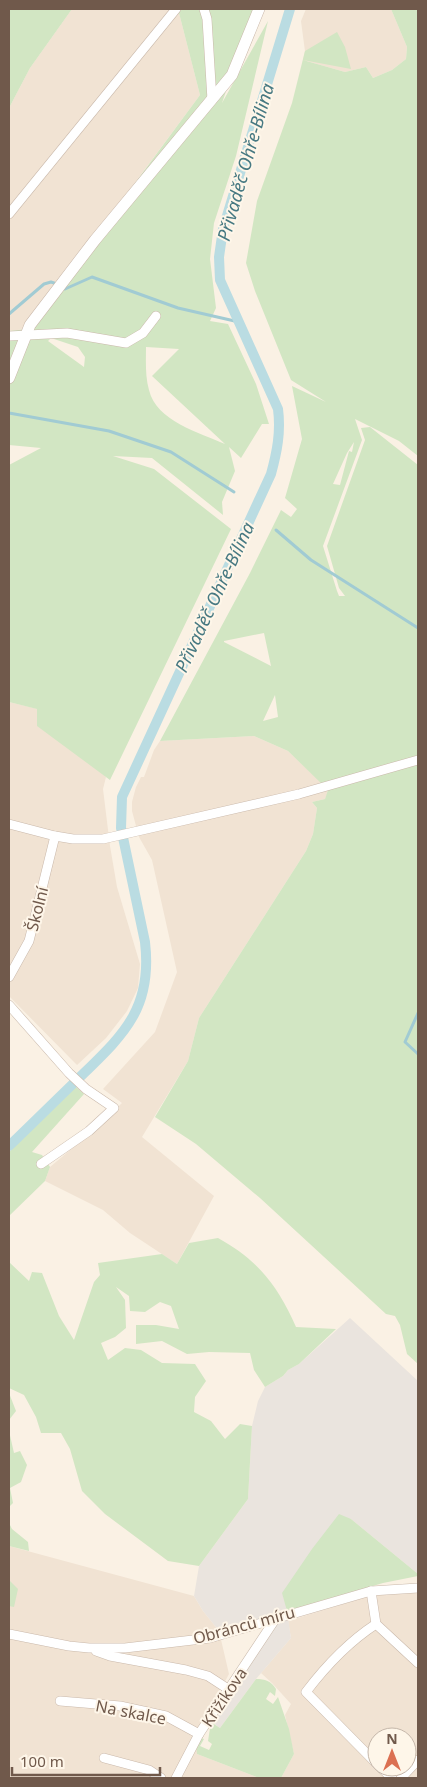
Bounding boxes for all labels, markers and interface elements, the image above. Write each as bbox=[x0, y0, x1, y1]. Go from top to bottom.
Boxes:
water label: Přivaděč Ohře-Bílina bbox=[211, 80, 279, 244]
water label: Přivaděč Ohře-Bílina bbox=[169, 518, 259, 676]
street label: Školní bbox=[21, 884, 53, 934]
street label: Obránců míru bbox=[191, 1601, 297, 1649]
street label: Křižíkova bbox=[196, 1663, 252, 1731]
street label: Na skalce bbox=[94, 1694, 168, 1730]
north arrow bbox=[367, 1727, 417, 1777]
text: N bbox=[386, 1729, 398, 1748]
scale bar bbox=[12, 1744, 160, 1776]
text: 100 m bbox=[20, 1751, 64, 1771]

